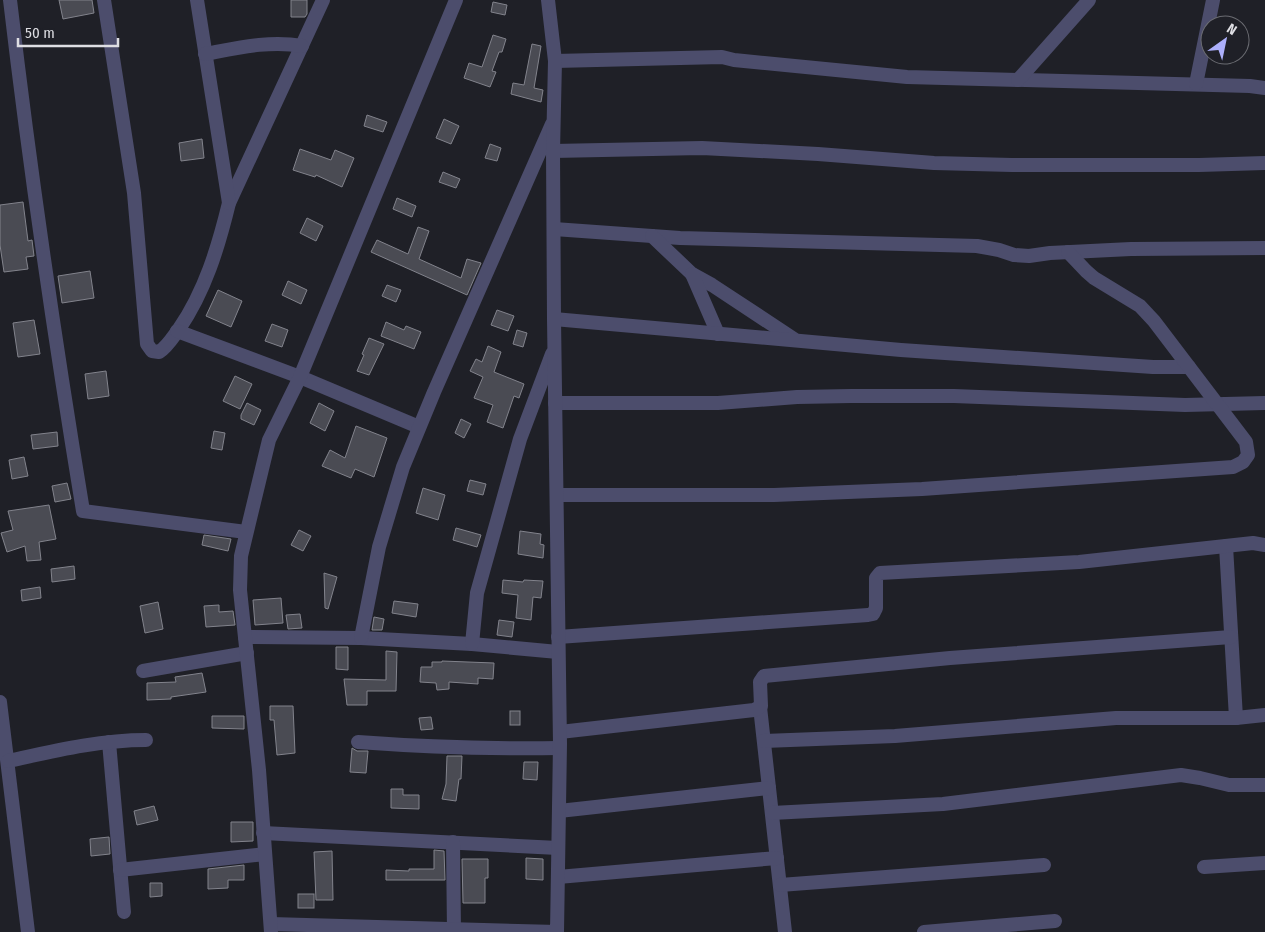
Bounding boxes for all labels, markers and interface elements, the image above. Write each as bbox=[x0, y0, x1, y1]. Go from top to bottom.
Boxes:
scale bar bbox=[18, 15, 118, 47]
north arrow bbox=[1200, 15, 1250, 65]
text: N bbox=[1224, 20, 1240, 39]
text: 50 m bbox=[25, 24, 55, 42]

